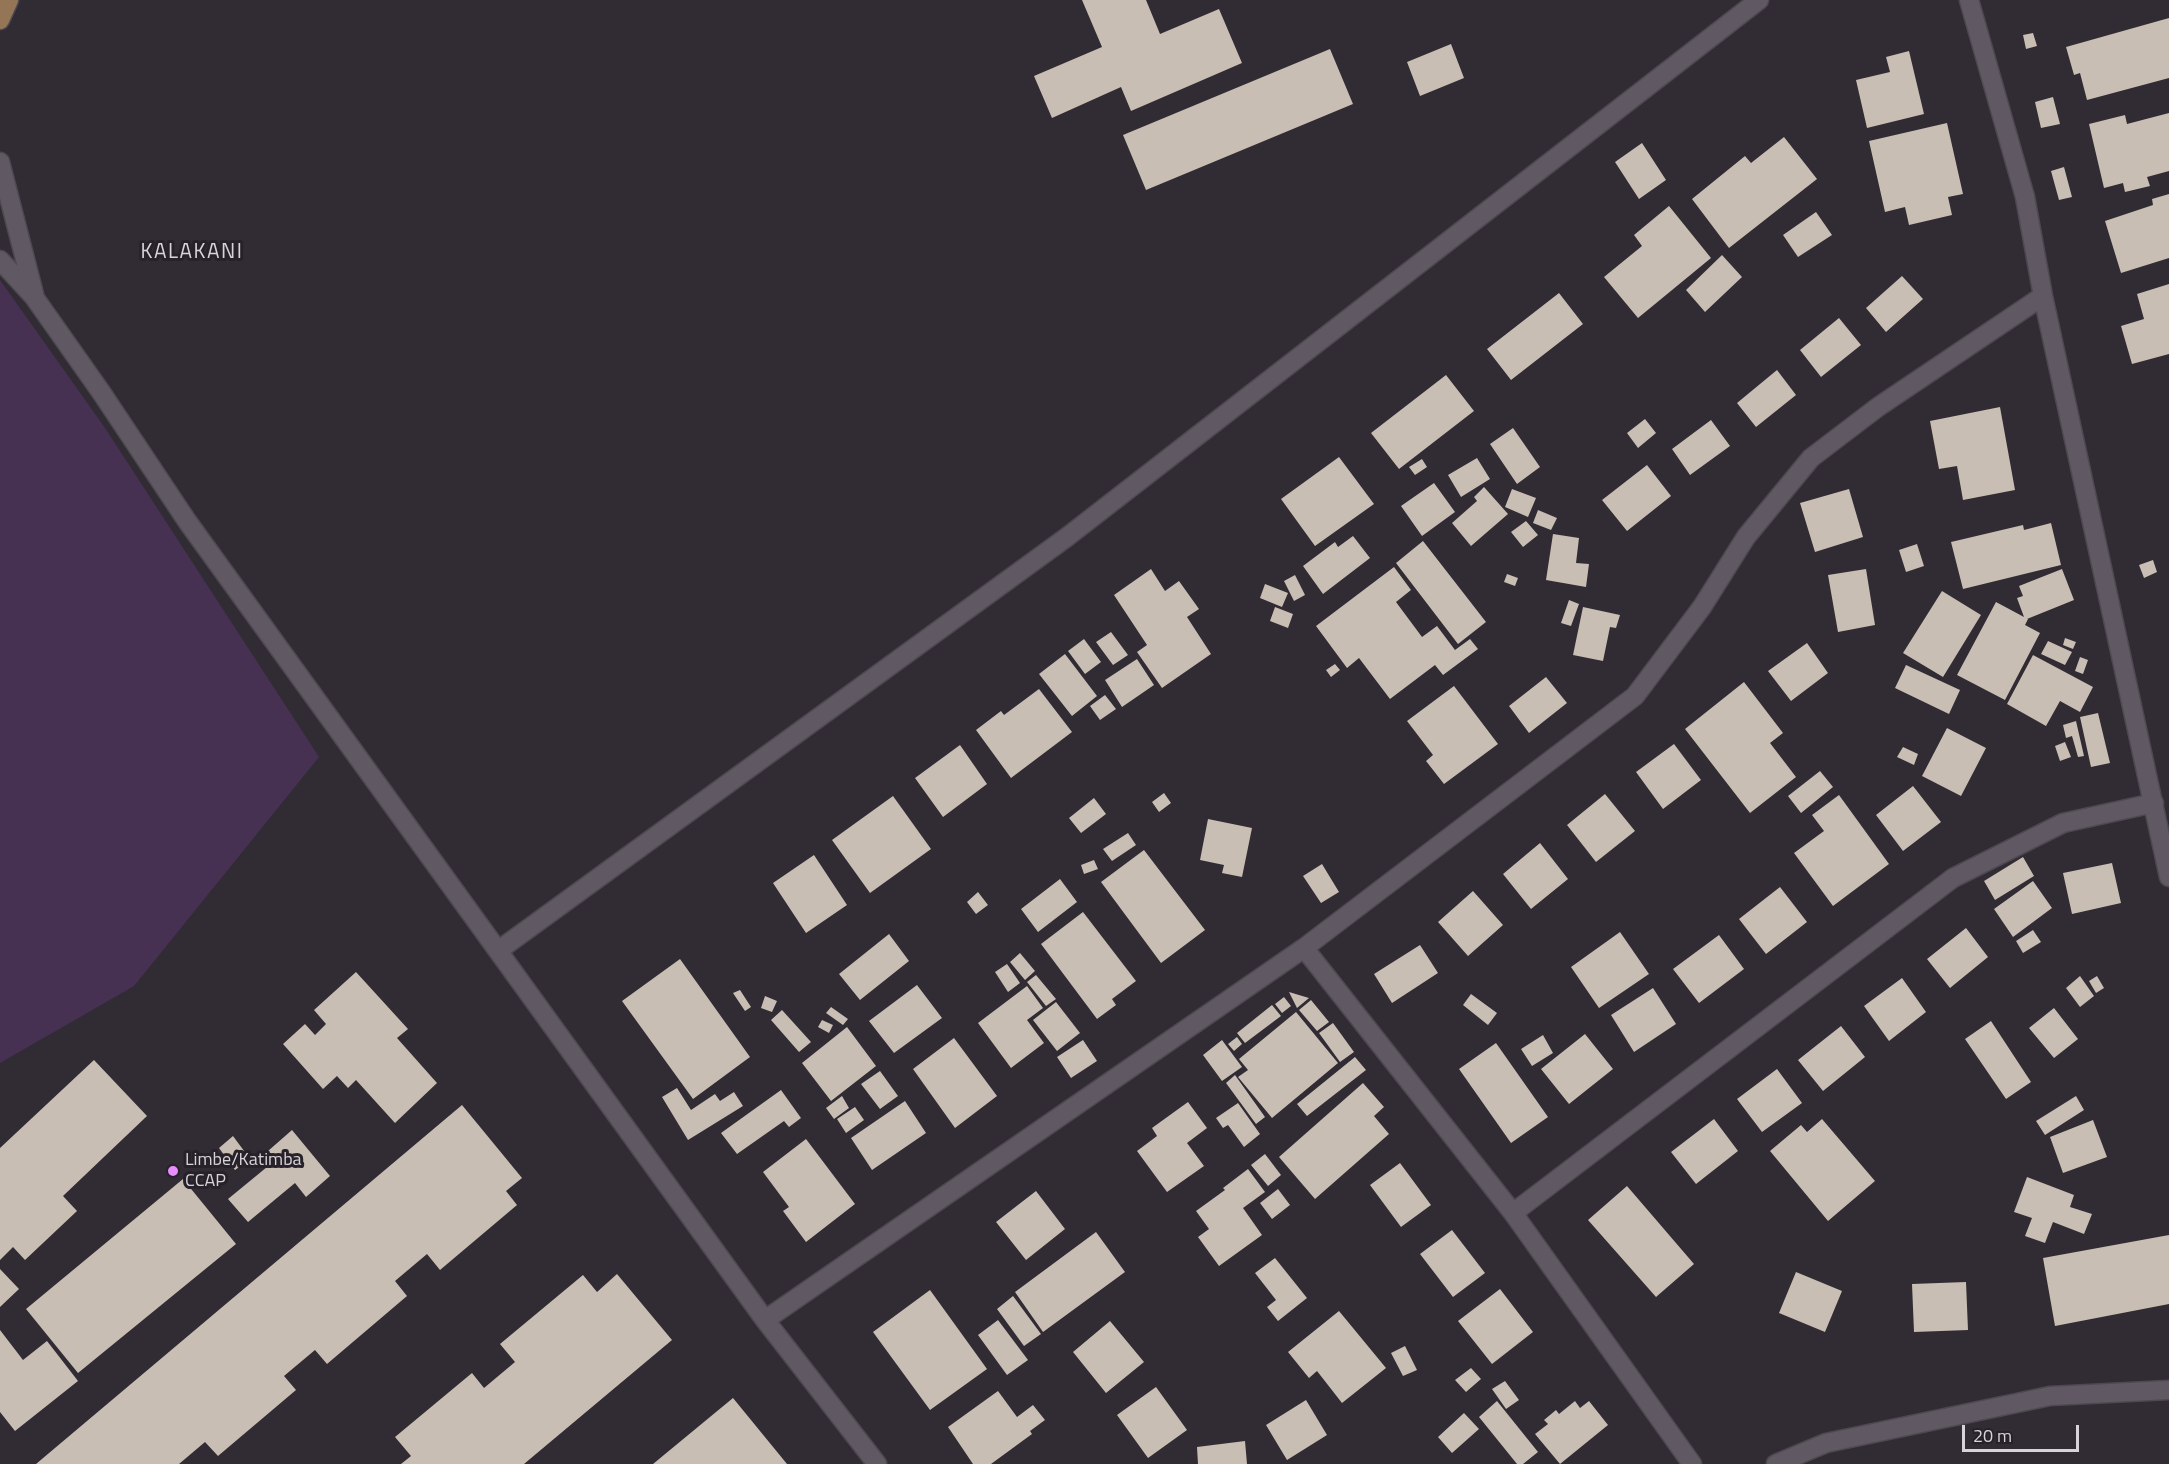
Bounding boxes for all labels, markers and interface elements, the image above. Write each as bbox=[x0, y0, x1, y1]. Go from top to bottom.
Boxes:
district label: KALAKANI bbox=[141, 240, 243, 266]
place label: Limbe/Katimba CCAP bbox=[185, 1150, 302, 1192]
marker: Limbe/Katimba CCAP bbox=[166, 1164, 180, 1178]
scale bar bbox=[1965, 1413, 2082, 1451]
text: 20 m bbox=[1973, 1422, 2012, 1449]

